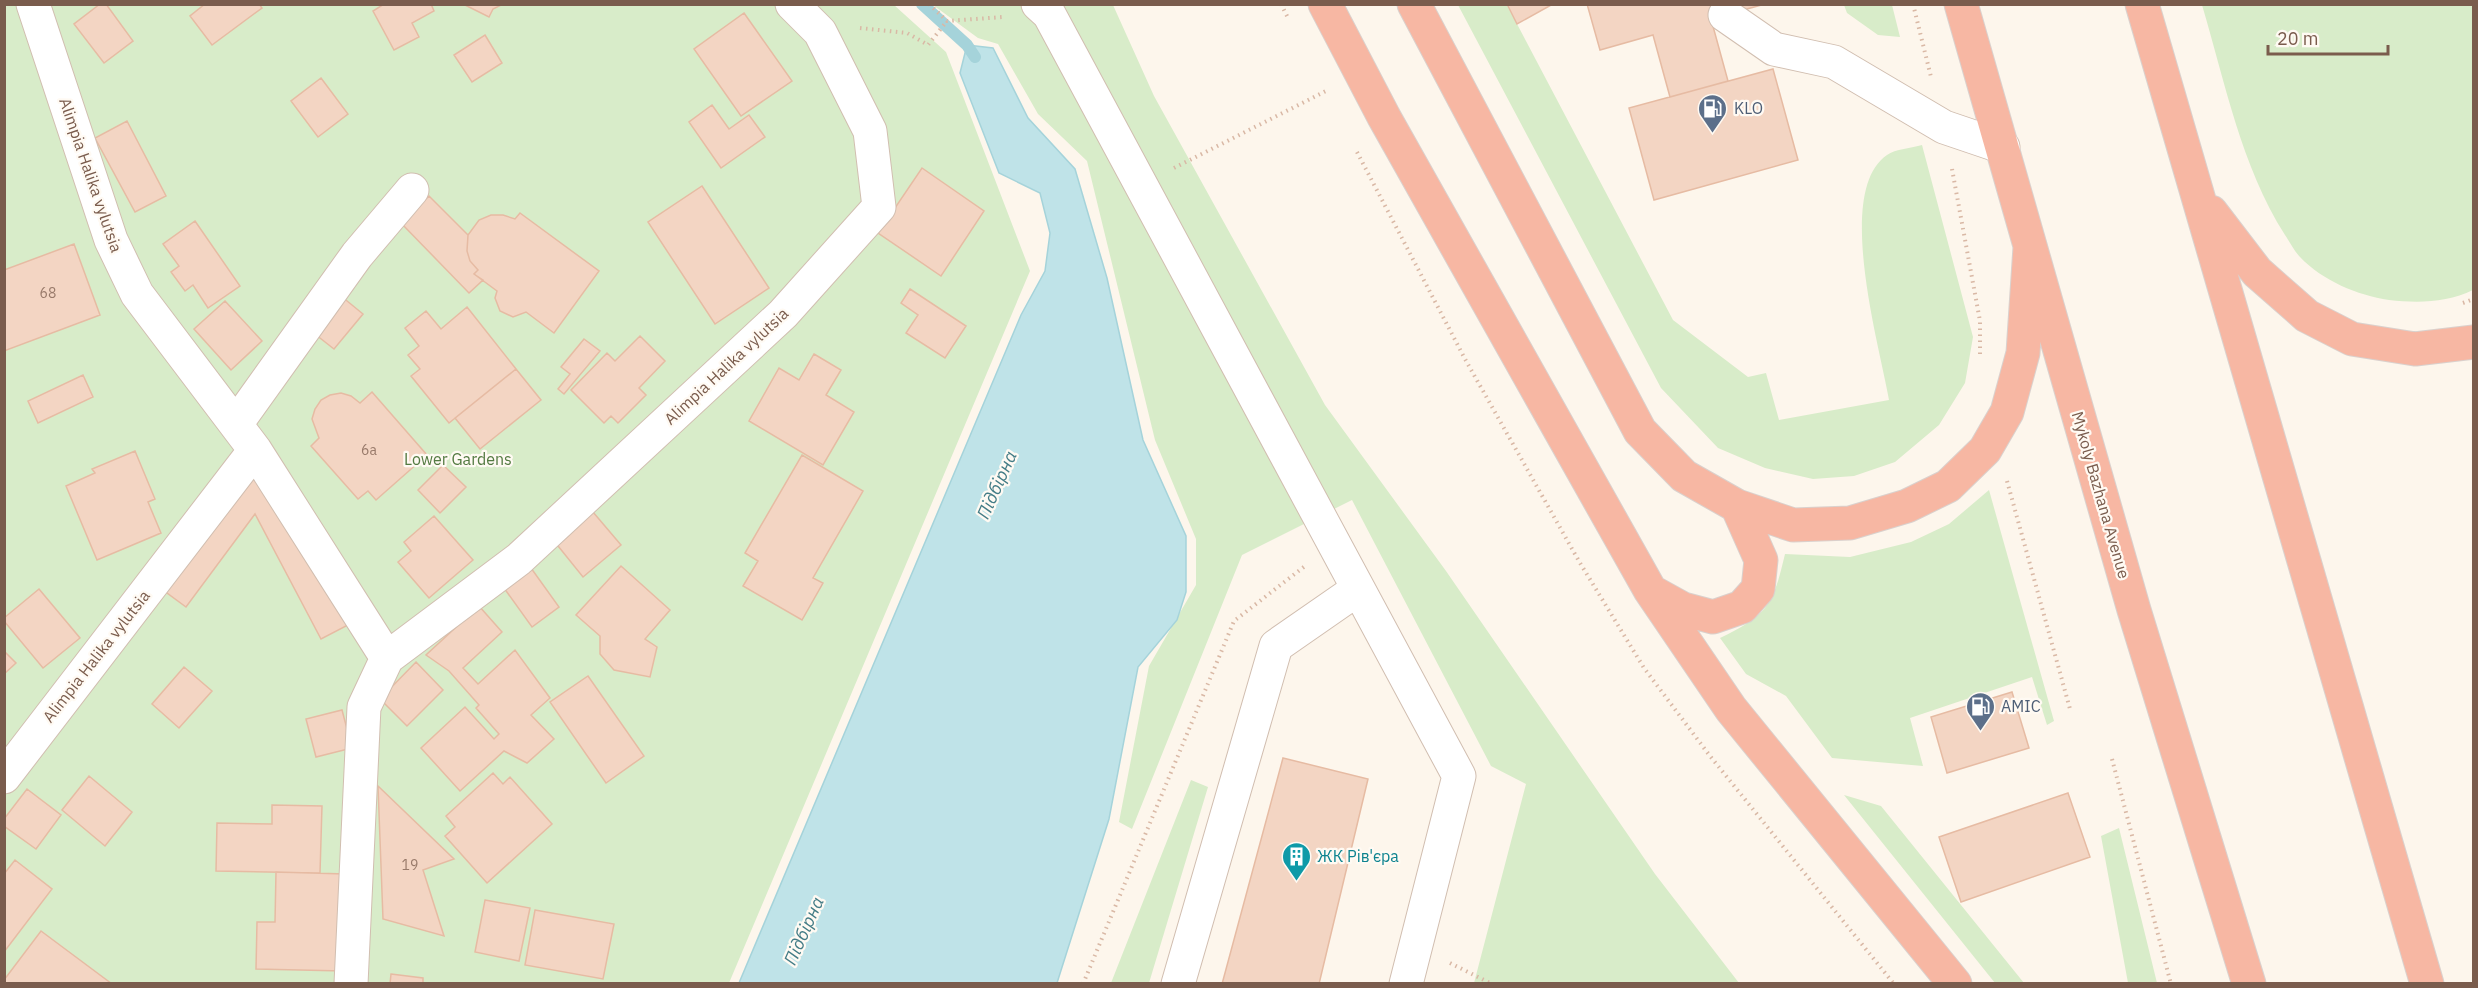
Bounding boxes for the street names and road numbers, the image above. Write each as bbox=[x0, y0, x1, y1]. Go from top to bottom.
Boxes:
street label: Alimpia Halika vylutsia bbox=[55, 95, 127, 255]
street label: Alimpia Halika vylutsia bbox=[660, 303, 793, 429]
street label: Mykoly Bazhana Avenue bbox=[2068, 409, 2135, 581]
street label: Alimpia Halika vylutsia bbox=[38, 586, 154, 726]

